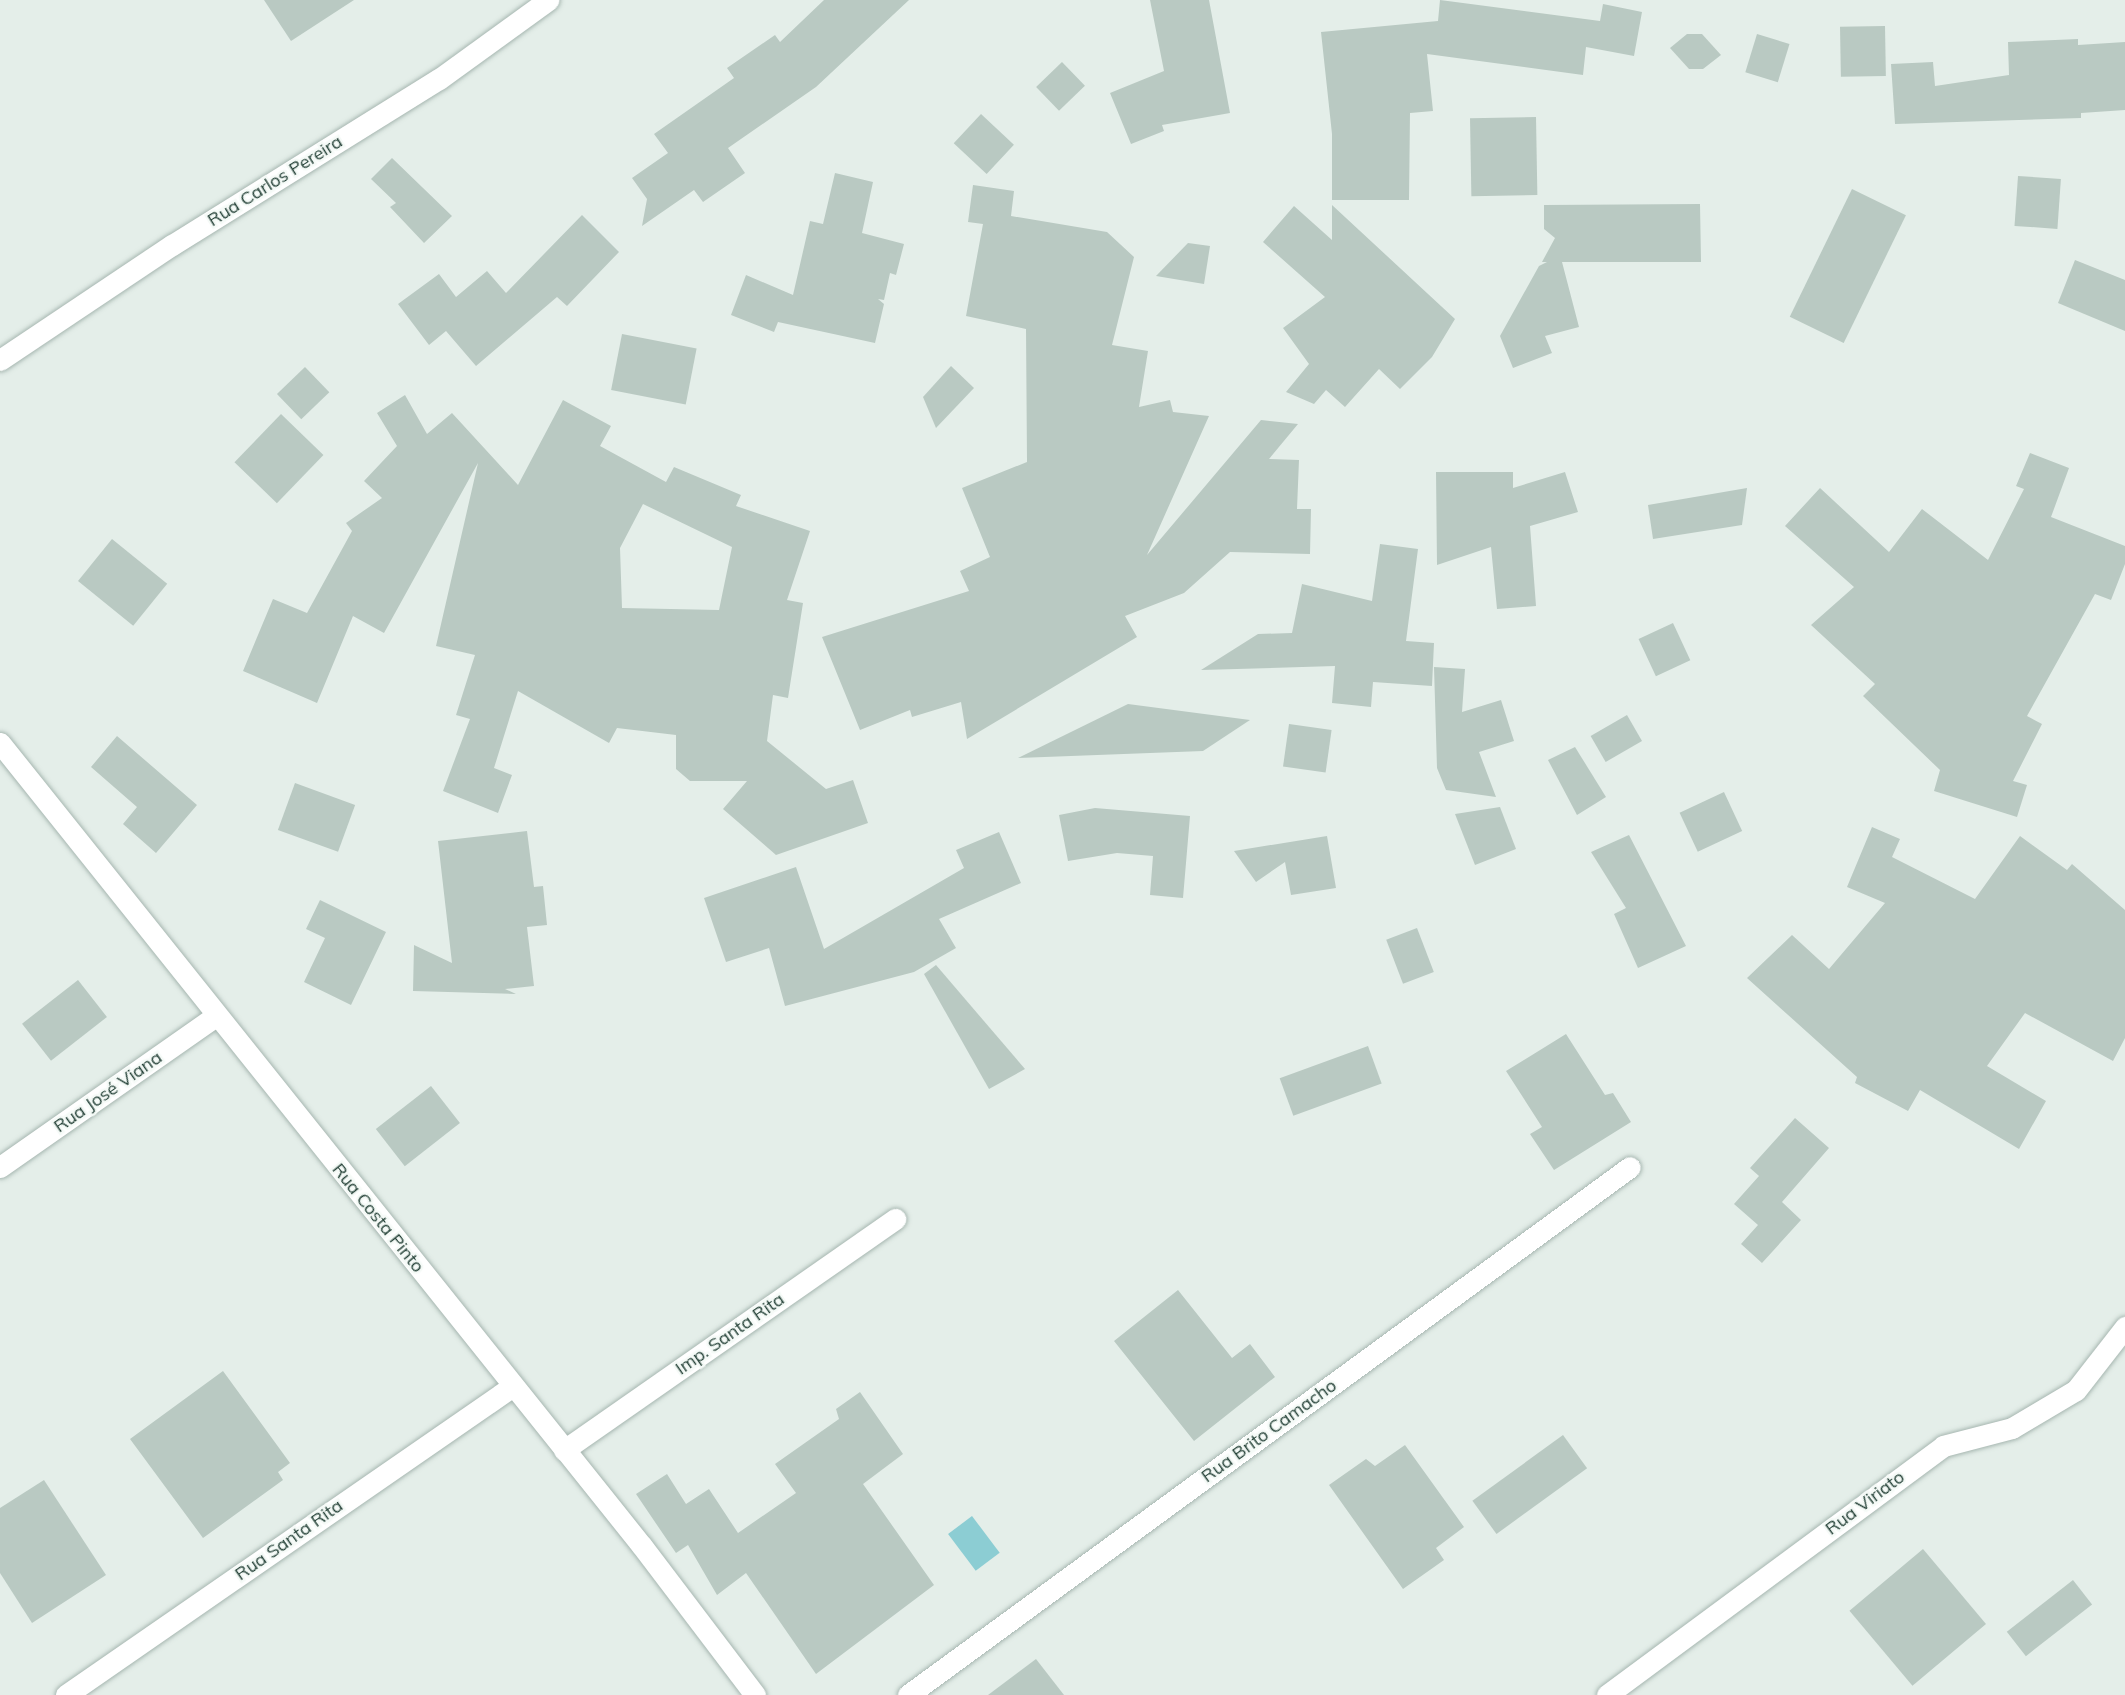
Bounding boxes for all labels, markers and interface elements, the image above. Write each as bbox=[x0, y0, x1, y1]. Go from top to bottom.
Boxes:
street label: Rua Carlos Pereira bbox=[204, 131, 346, 231]
street label: Rua José Viana bbox=[50, 1047, 166, 1137]
street label: Rua Costa Pinto bbox=[327, 1159, 429, 1277]
street label: Imp. Santa Rita bbox=[671, 1288, 789, 1380]
street label: Rua Brito Camacho bbox=[1197, 1375, 1341, 1487]
street label: Rua Viriato bbox=[1821, 1466, 1909, 1540]
street label: Rua Santa Rita bbox=[231, 1495, 347, 1585]

